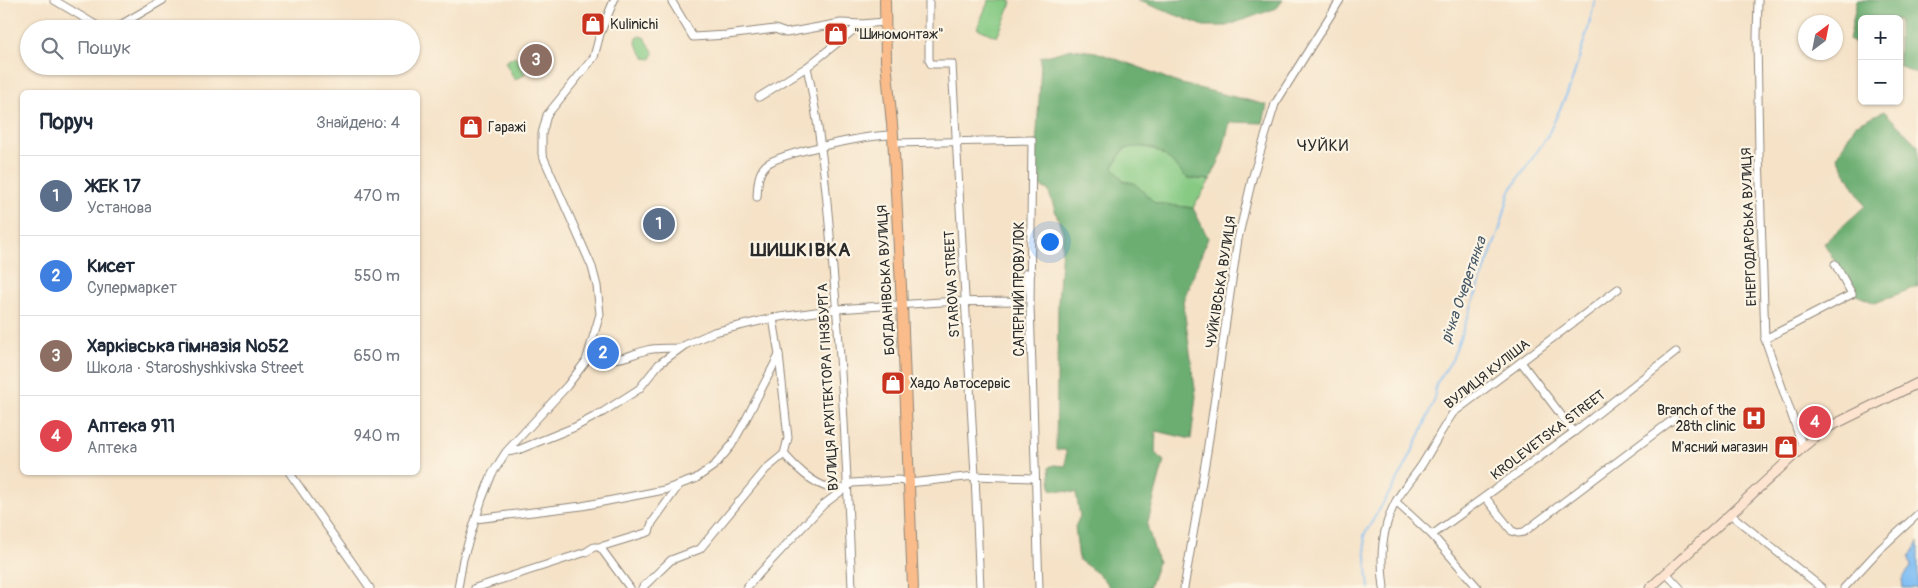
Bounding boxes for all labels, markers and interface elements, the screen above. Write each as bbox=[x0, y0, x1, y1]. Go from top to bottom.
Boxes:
shop icon: Kulinichi bbox=[580, 11, 606, 37]
north arrow bbox=[1798, 15, 1843, 60]
map controls bbox=[1858, 15, 1903, 105]
button: + bbox=[1858, 15, 1903, 60]
place label: Kulinichi bbox=[610, 16, 658, 33]
search box bbox=[20, 20, 420, 75]
shop icon: "Шиномонтаж" bbox=[823, 21, 849, 47]
place label: "Шиномонтаж" bbox=[854, 26, 944, 43]
icon: search bbox=[38, 34, 66, 62]
text: Пошук bbox=[78, 36, 131, 60]
pin: 3 bbox=[520, 41, 552, 79]
button: − bbox=[1858, 60, 1903, 105]
text: Поруч bbox=[40, 109, 93, 136]
text: Знайдено: 4 bbox=[316, 113, 400, 133]
shop icon: Гаражі bbox=[458, 114, 484, 140]
place label: Гаражі bbox=[488, 119, 526, 136]
district label: ЧУЙКИ bbox=[1297, 136, 1349, 156]
street label: ЕНЕРГОДАРСЬКА ВУЛИЦЯ bbox=[1738, 147, 1760, 307]
text: ЖЕК 17 bbox=[87, 174, 141, 198]
text: 1 bbox=[53, 186, 59, 206]
text: 470 m bbox=[354, 186, 400, 206]
text: Установа bbox=[87, 198, 152, 218]
street label: БОГДАНІВСЬКА ВУЛИЦЯ bbox=[874, 204, 898, 356]
pin: 1 bbox=[643, 205, 675, 243]
street label: ЧУЙКІВСЬКА ВУЛИЦЯ bbox=[1202, 215, 1240, 349]
street label: САПЕРНИЙ ПРОВУЛОК bbox=[1011, 222, 1028, 356]
your location bbox=[1037, 229, 1063, 255]
street label: STAROVA STREET bbox=[941, 230, 963, 338]
water label: річка Очеретянка bbox=[1437, 233, 1491, 346]
district label: ШИШКІВКА bbox=[750, 238, 851, 262]
text: Кисет bbox=[87, 254, 135, 278]
text: 2 bbox=[52, 266, 60, 286]
text: 550 m bbox=[354, 266, 400, 286]
text: Супермаркет bbox=[87, 278, 177, 298]
street label: ВУЛИЦЯ АРХІТЕКТОРА ГІНЗБУРГА bbox=[814, 283, 842, 491]
text: Харківська гімназія №52 bbox=[87, 334, 289, 358]
pin: 2 bbox=[587, 334, 619, 372]
street label: ВУЛИЦЯ КУЛІША bbox=[1441, 335, 1533, 413]
text: 3 bbox=[52, 346, 60, 366]
text: 650 m bbox=[353, 346, 400, 366]
text: Школа · Staroshyshkivska Street bbox=[87, 358, 304, 378]
shop icon: Хадо Автосервіс bbox=[880, 370, 906, 396]
place label: Хадо Автосервіс bbox=[910, 375, 1011, 392]
street label: KROLEVETSKA STREET bbox=[1487, 386, 1609, 484]
place label: Branch of the 28th clinic bbox=[1657, 402, 1736, 435]
pin: 4 bbox=[1799, 403, 1831, 441]
hospital icon: Branch of the 28th clinic bbox=[1741, 405, 1767, 431]
text: Аптека 911 bbox=[87, 414, 175, 438]
text: 4 bbox=[51, 426, 61, 446]
text: 940 m bbox=[354, 426, 400, 446]
shop icon: М'ясний магазин bbox=[1773, 434, 1799, 460]
text: Аптека bbox=[87, 438, 137, 458]
place label: М'ясний магазин bbox=[1671, 439, 1768, 456]

